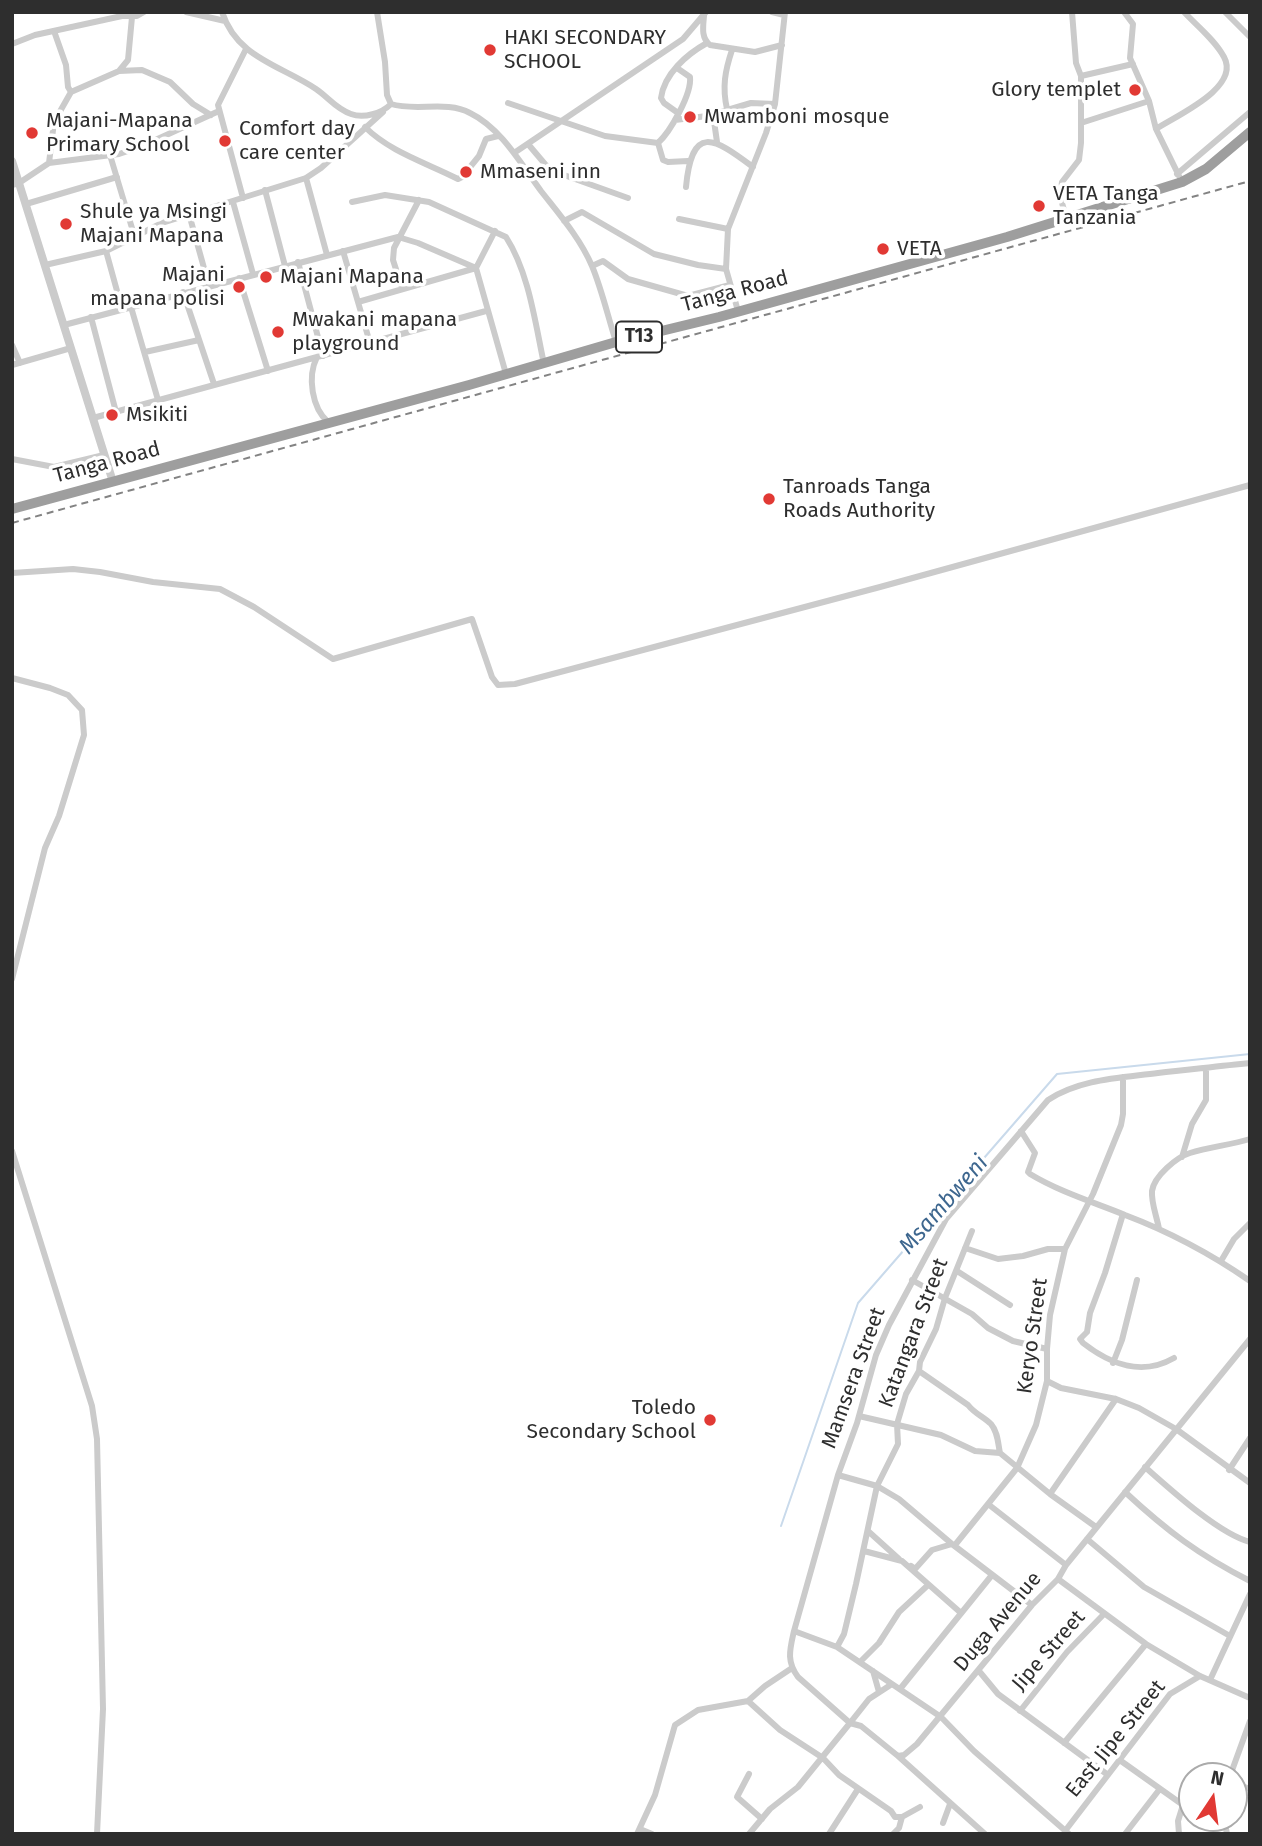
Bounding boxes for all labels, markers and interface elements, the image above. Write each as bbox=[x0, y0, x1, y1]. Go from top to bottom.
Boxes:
place label: HAKI SECONDARY SCHOOL bbox=[504, 25, 666, 75]
marker: HAKI SECONDARY SCHOOL bbox=[482, 42, 498, 58]
place label: Glory templet bbox=[991, 77, 1121, 103]
marker: Glory templet bbox=[1127, 82, 1143, 98]
place label: Mwamboni mosque bbox=[704, 104, 889, 130]
place label: Majani-Mapana Primary School bbox=[46, 108, 193, 158]
marker: Mwamboni mosque bbox=[682, 109, 698, 125]
place label: Comfort day care center bbox=[239, 116, 355, 166]
marker: Majani-Mapana Primary School bbox=[24, 125, 40, 141]
marker: Comfort day care center bbox=[217, 133, 233, 149]
place label: Mmaseni inn bbox=[480, 159, 601, 185]
marker: Mmaseni inn bbox=[458, 164, 474, 180]
place label: VETA Tanga Tanzania bbox=[1053, 181, 1159, 231]
marker: VETA Tanga Tanzania bbox=[1031, 198, 1047, 214]
place label: Shule ya Msingi Majani Mapana bbox=[80, 199, 227, 249]
marker: Shule ya Msingi Majani Mapana bbox=[58, 216, 74, 232]
place label: VETA bbox=[897, 236, 942, 262]
marker: VETA bbox=[875, 241, 891, 257]
place label: Majani mapana polisi bbox=[90, 262, 225, 312]
place label: Majani Mapana bbox=[280, 264, 424, 290]
street label: Tanga Road bbox=[679, 266, 791, 318]
marker: Majani Mapana bbox=[258, 269, 274, 285]
marker: Majani mapana polisi bbox=[231, 279, 247, 295]
place label: Mwakani mapana playground bbox=[292, 307, 457, 357]
road number: T13 bbox=[616, 322, 662, 352]
marker: Mwakani mapana playground bbox=[270, 324, 286, 340]
place label: Msikiti bbox=[126, 402, 188, 428]
marker: Msikiti bbox=[104, 407, 120, 423]
street label: Tanga Road bbox=[51, 437, 163, 489]
place label: Tanroads Tanga Roads Authority bbox=[783, 474, 935, 524]
marker: Tanroads Tanga Roads Authority bbox=[761, 491, 777, 507]
water label: Msambweni bbox=[893, 1150, 995, 1260]
street label: Katangara Street bbox=[874, 1255, 954, 1411]
street label: Keryo Street bbox=[1012, 1276, 1054, 1396]
street label: Mamsera Street bbox=[817, 1304, 891, 1452]
place label: Toledo Secondary School bbox=[526, 1395, 696, 1445]
marker: Toledo Secondary School bbox=[702, 1412, 718, 1428]
street label: Duga Avenue bbox=[949, 1567, 1047, 1677]
street label: Jipe Street bbox=[1007, 1605, 1091, 1697]
street label: East Jipe Street bbox=[1061, 1675, 1171, 1803]
north arrow bbox=[1178, 1762, 1248, 1832]
text: N bbox=[1209, 1765, 1226, 1791]

